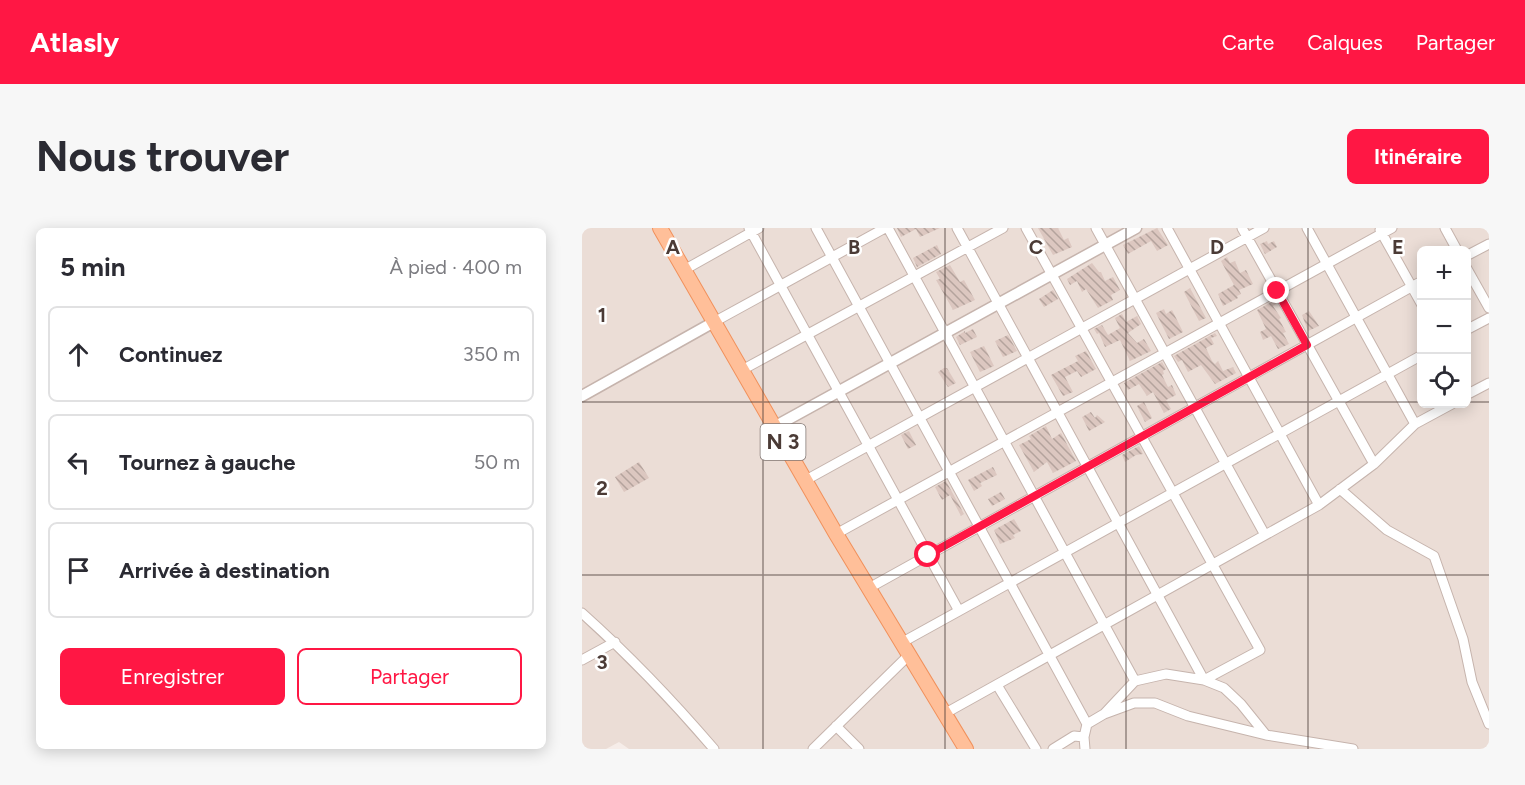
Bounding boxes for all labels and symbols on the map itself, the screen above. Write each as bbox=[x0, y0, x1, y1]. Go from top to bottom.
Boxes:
text: A bbox=[666, 235, 681, 259]
text: B bbox=[848, 235, 860, 259]
text: C bbox=[1029, 235, 1043, 259]
text: D bbox=[1210, 235, 1224, 259]
text: E bbox=[1392, 235, 1404, 259]
route end bbox=[1263, 277, 1289, 303]
text: 1 bbox=[598, 303, 606, 327]
road number: N 3 bbox=[760, 424, 806, 460]
text: 2 bbox=[596, 476, 608, 500]
route start bbox=[914, 541, 940, 567]
text: 3 bbox=[596, 650, 608, 674]

